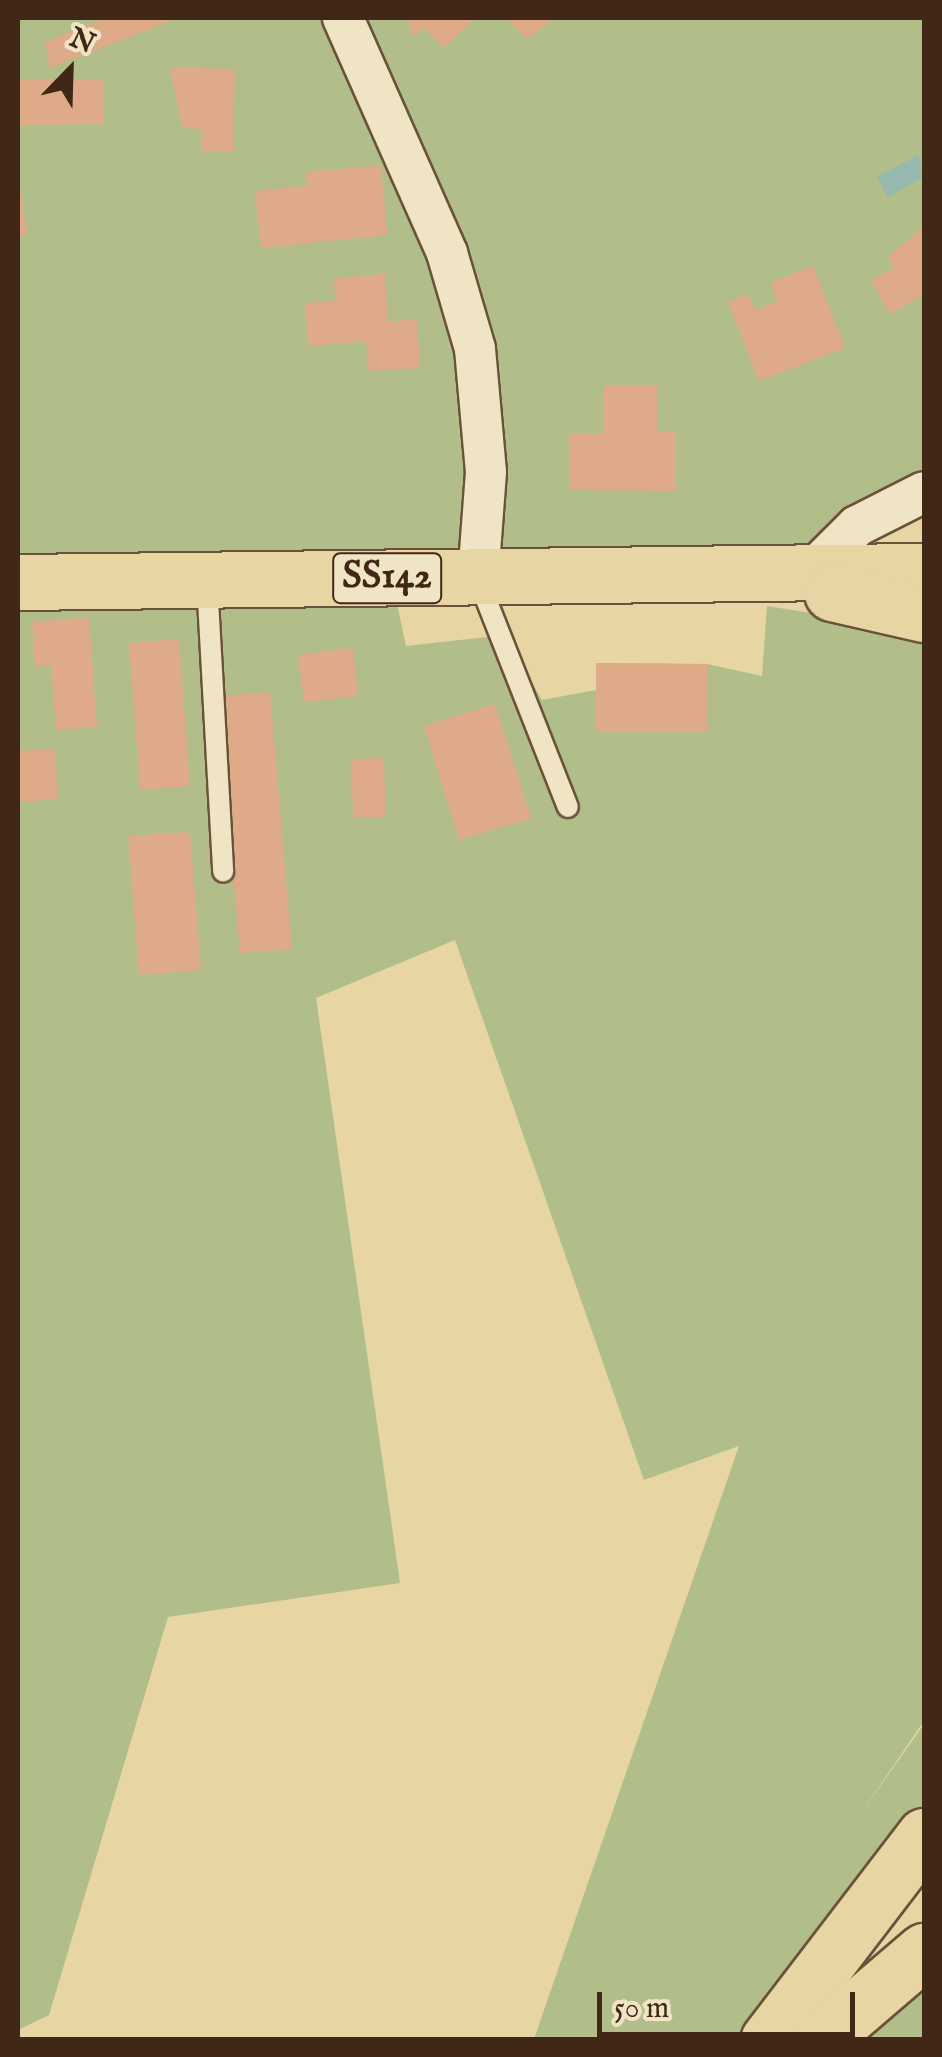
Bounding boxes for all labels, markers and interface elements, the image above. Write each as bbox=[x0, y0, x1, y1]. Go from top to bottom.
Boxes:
north arrow bbox=[20, 20, 120, 120]
text: N bbox=[64, 21, 100, 63]
road number: SS142 bbox=[332, 545, 442, 611]
scale bar bbox=[602, 1972, 860, 2034]
text: 50 m bbox=[614, 1990, 669, 2028]

